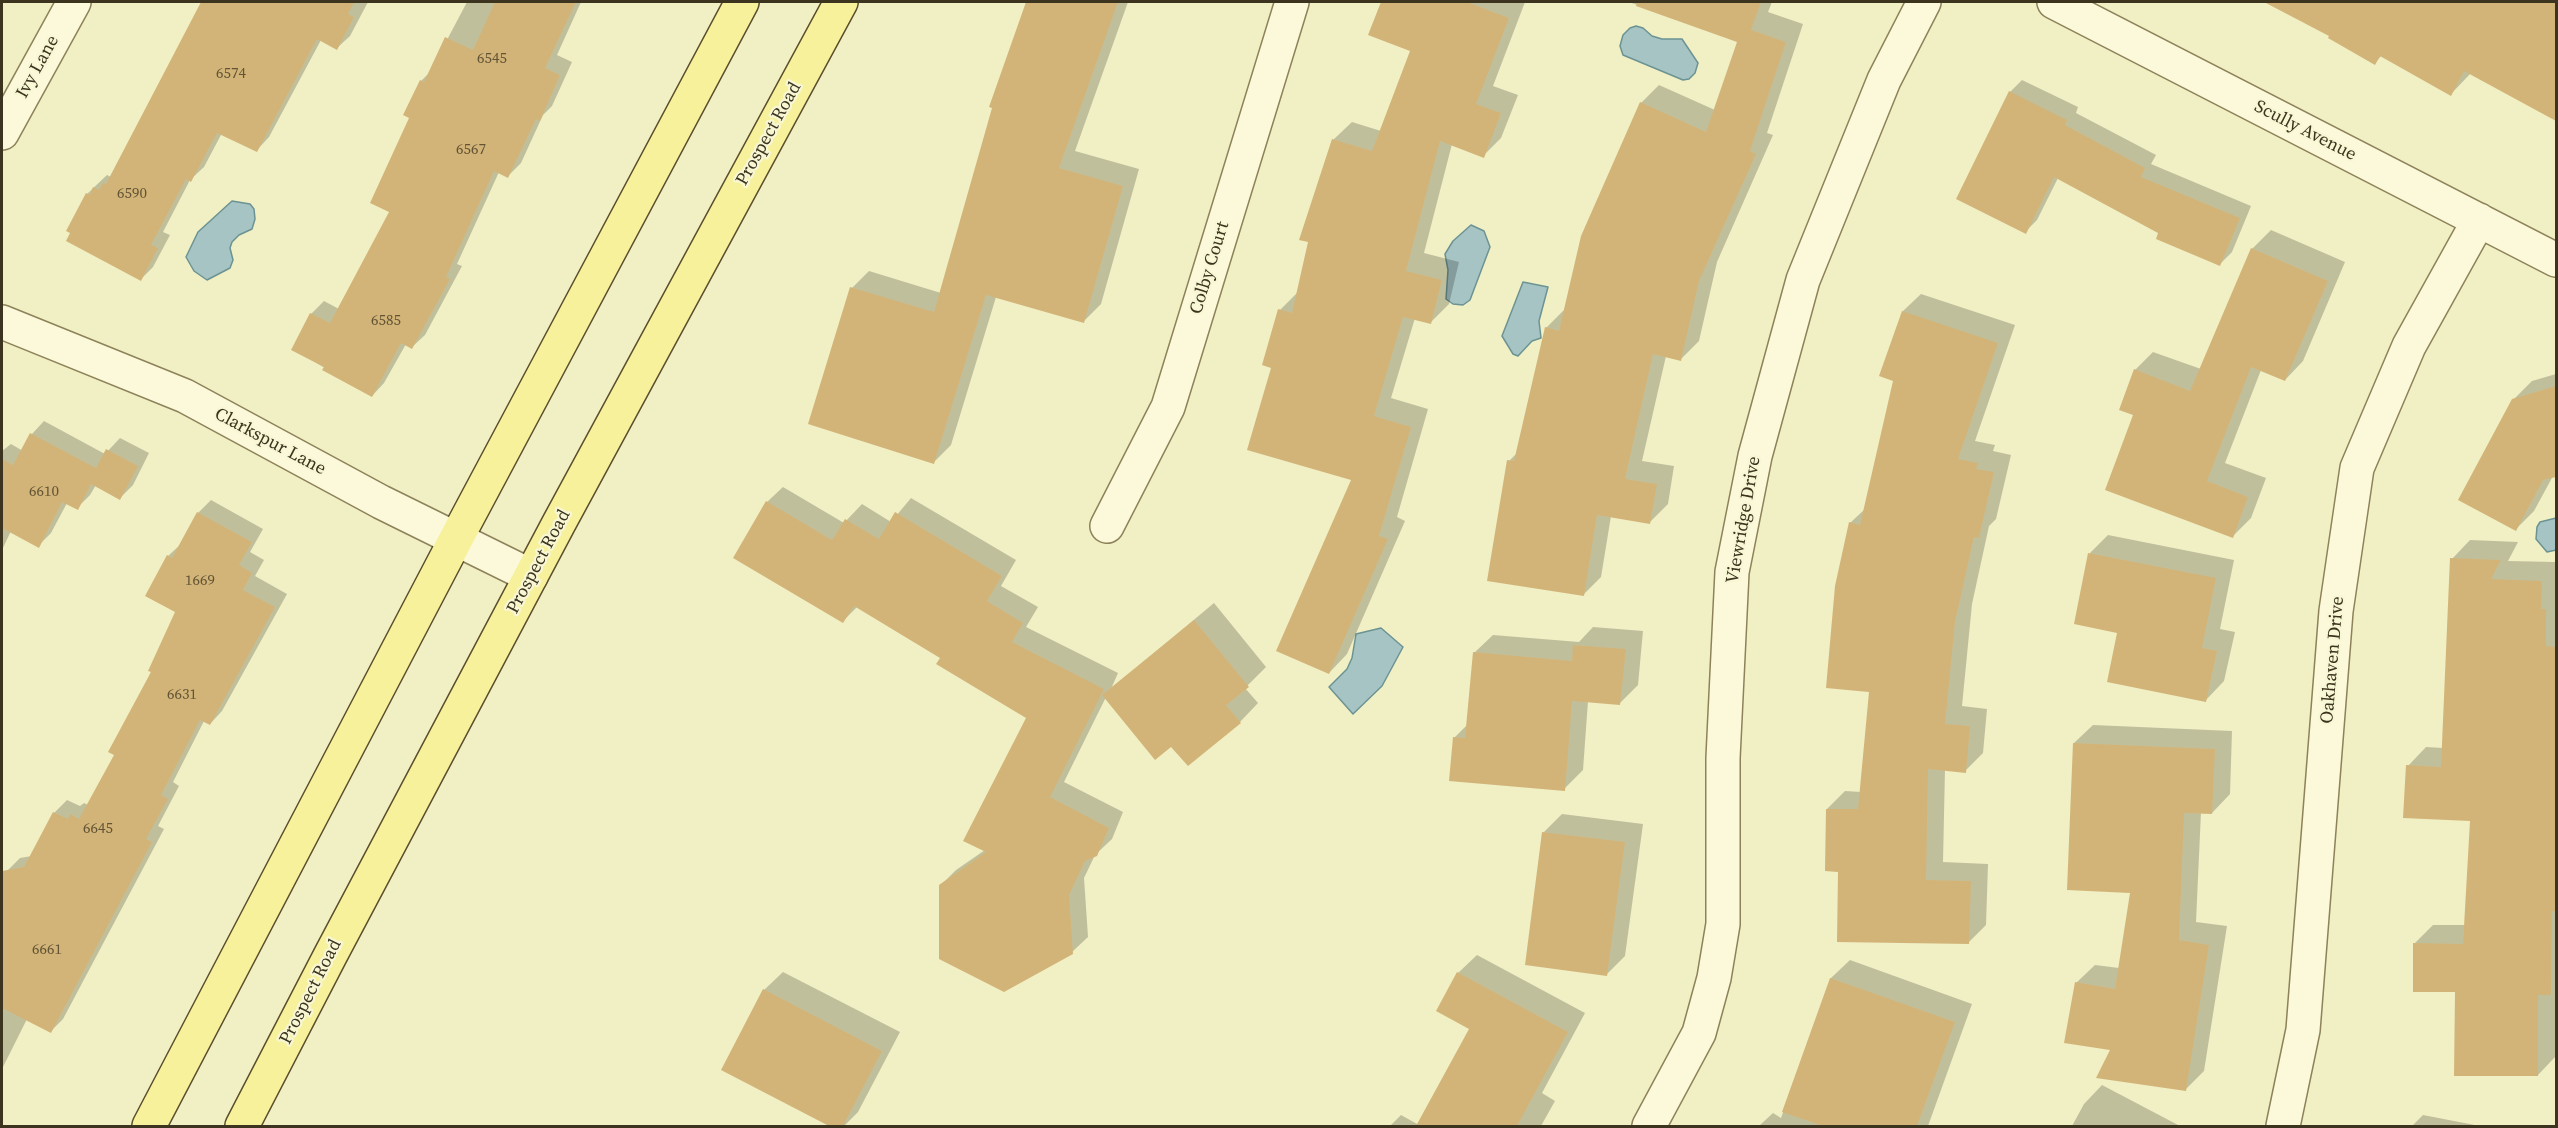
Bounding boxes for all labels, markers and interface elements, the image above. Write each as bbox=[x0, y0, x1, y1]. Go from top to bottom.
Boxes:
street label: Ivy Lane bbox=[12, 32, 64, 102]
house number: 6545 bbox=[477, 50, 507, 68]
house number: 6574 bbox=[216, 65, 246, 83]
street label: Prospect Road bbox=[732, 79, 806, 189]
street label: Scully Avenue bbox=[2250, 96, 2360, 166]
house number: 6567 bbox=[456, 141, 486, 159]
house number: 6590 bbox=[117, 185, 147, 203]
street label: Colby Court bbox=[1186, 219, 1234, 317]
house number: 6585 bbox=[371, 312, 401, 330]
street label: Clarkspur Lane bbox=[211, 404, 329, 480]
street label: Viewridge Drive bbox=[1722, 455, 1766, 585]
house number: 6610 bbox=[29, 483, 59, 501]
street label: Prospect Road bbox=[503, 506, 575, 618]
house number: 1669 bbox=[185, 572, 215, 590]
street label: Oakhaven Drive bbox=[2317, 595, 2349, 725]
house number: 6631 bbox=[167, 686, 197, 704]
house number: 6645 bbox=[83, 820, 113, 838]
street label: Prospect Road bbox=[275, 936, 347, 1048]
house number: 6661 bbox=[32, 941, 62, 959]

